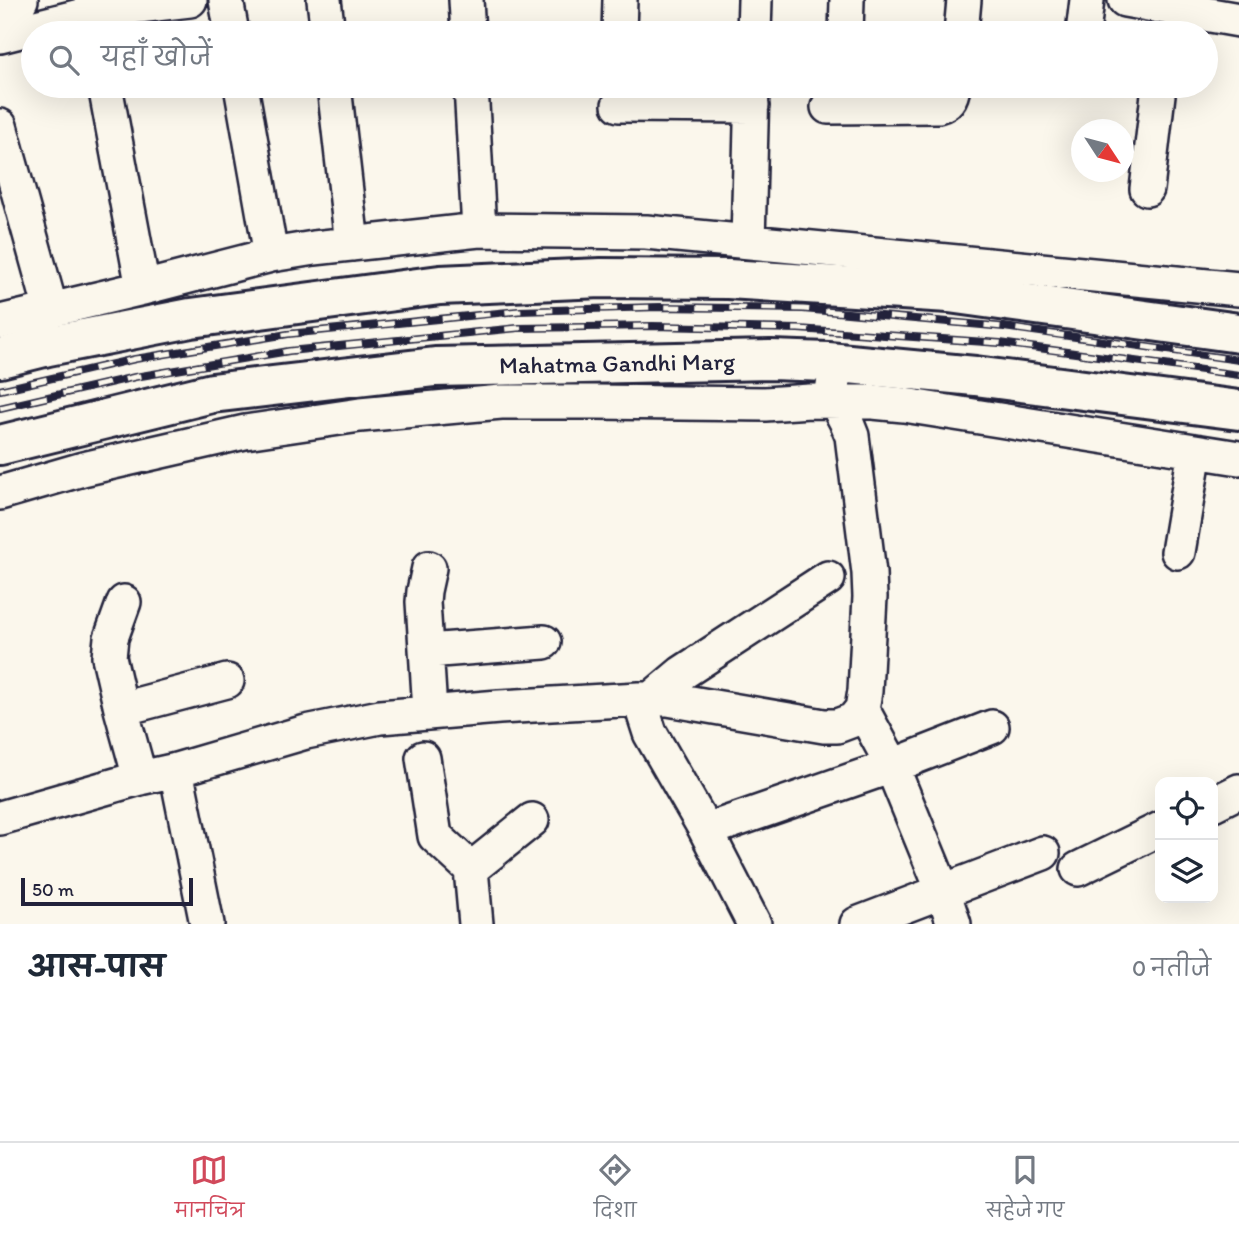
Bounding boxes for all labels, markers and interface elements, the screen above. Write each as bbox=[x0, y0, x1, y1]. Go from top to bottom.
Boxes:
search box bbox=[21, 21, 1218, 98]
icon: search bbox=[45, 41, 83, 79]
text: यहाँ खोजें bbox=[101, 41, 212, 73]
north arrow bbox=[1071, 119, 1134, 182]
street label: Mahatma Gandhi Marg bbox=[499, 346, 736, 380]
map controls bbox=[1155, 777, 1218, 903]
button: locate bbox=[1155, 777, 1218, 840]
button: layers bbox=[1155, 840, 1218, 903]
scale bar bbox=[21, 875, 192, 907]
text: 50 m bbox=[32, 878, 74, 901]
text: आस-पास bbox=[28, 948, 165, 985]
text: 0 नतीजे bbox=[1132, 954, 1211, 982]
tab: मानचित्र bbox=[175, 1151, 244, 1231]
tab: दिशा bbox=[594, 1151, 637, 1231]
tab: सहेजे गए bbox=[986, 1151, 1064, 1231]

